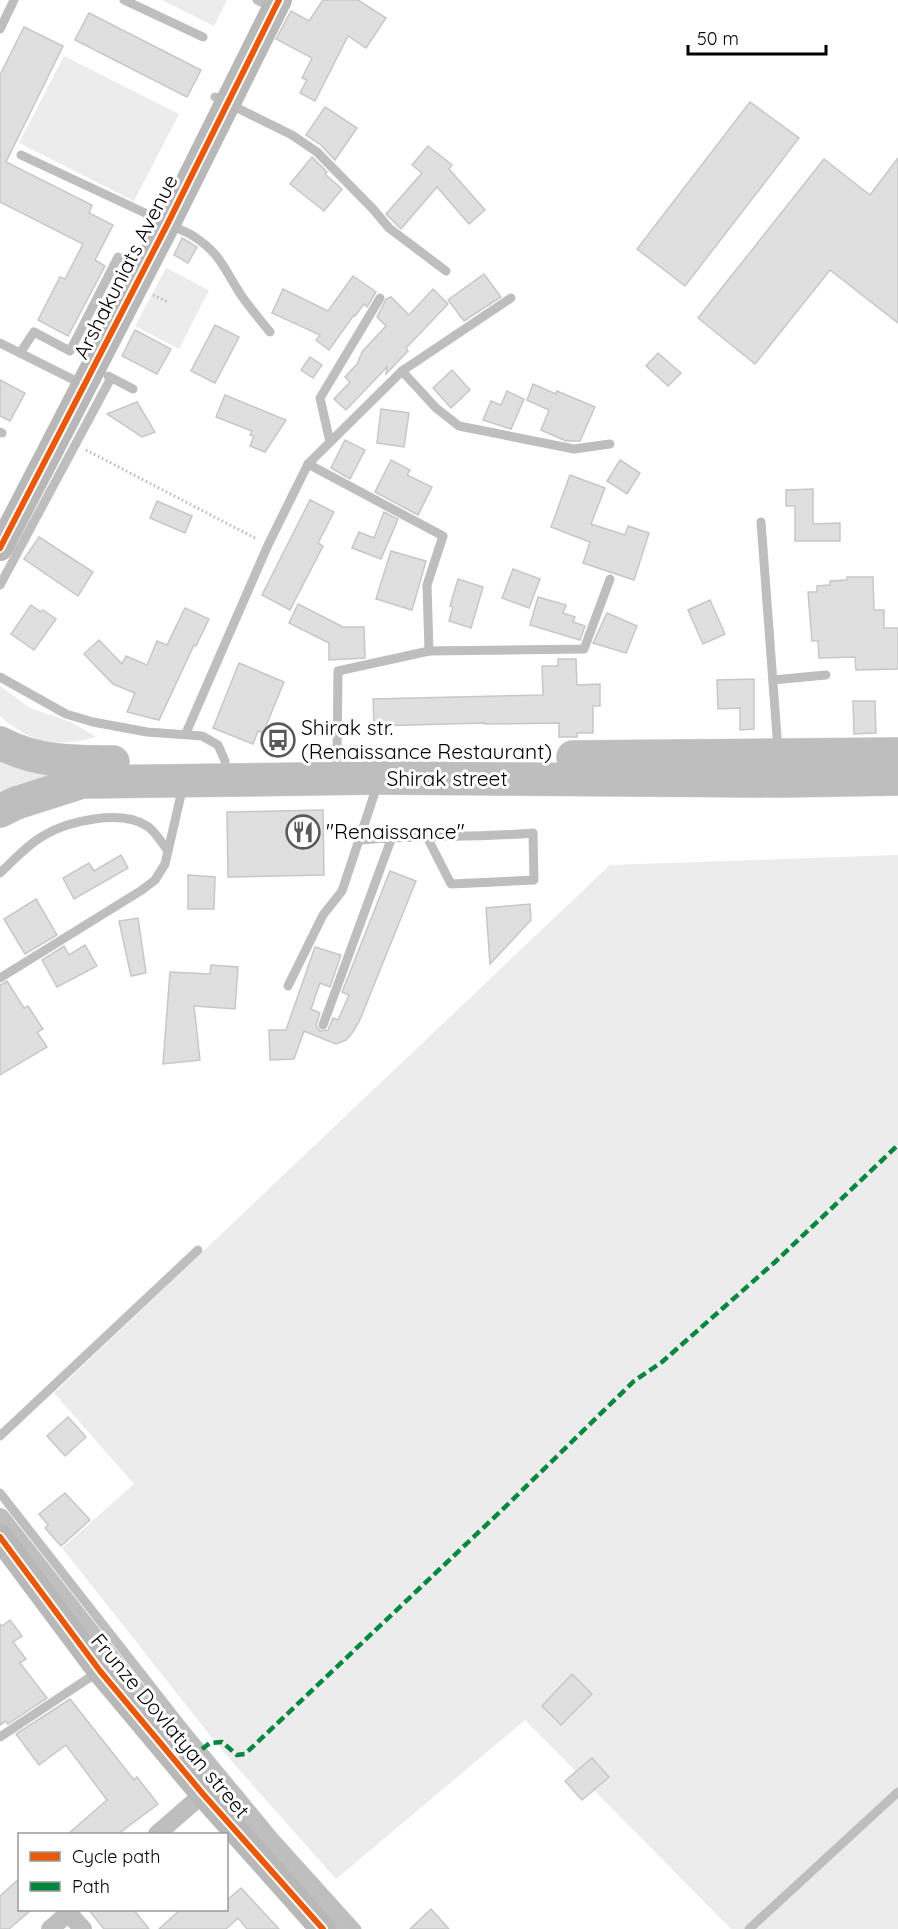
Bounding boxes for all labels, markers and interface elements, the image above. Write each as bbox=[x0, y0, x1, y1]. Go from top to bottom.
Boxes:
scale bar bbox=[688, 18, 826, 56]
text: 50 m bbox=[697, 27, 739, 50]
street label: Arshakuniats Avenue bbox=[67, 170, 183, 363]
place label: Shirak str. (Renaissance Restaurant) bbox=[301, 714, 552, 764]
bus stop icon: Shirak str. (Renaissance Restaurant) bbox=[260, 722, 296, 758]
street label: Shirak street bbox=[386, 765, 508, 791]
restaurant icon: "Renaissance" bbox=[285, 814, 321, 850]
place label: "Renaissance" bbox=[326, 818, 465, 844]
street label: Frunze Dovlatyan street bbox=[86, 1628, 256, 1823]
legend bbox=[18, 1833, 228, 1911]
text: Cycle path bbox=[72, 1845, 160, 1868]
text: Path bbox=[72, 1875, 110, 1898]

